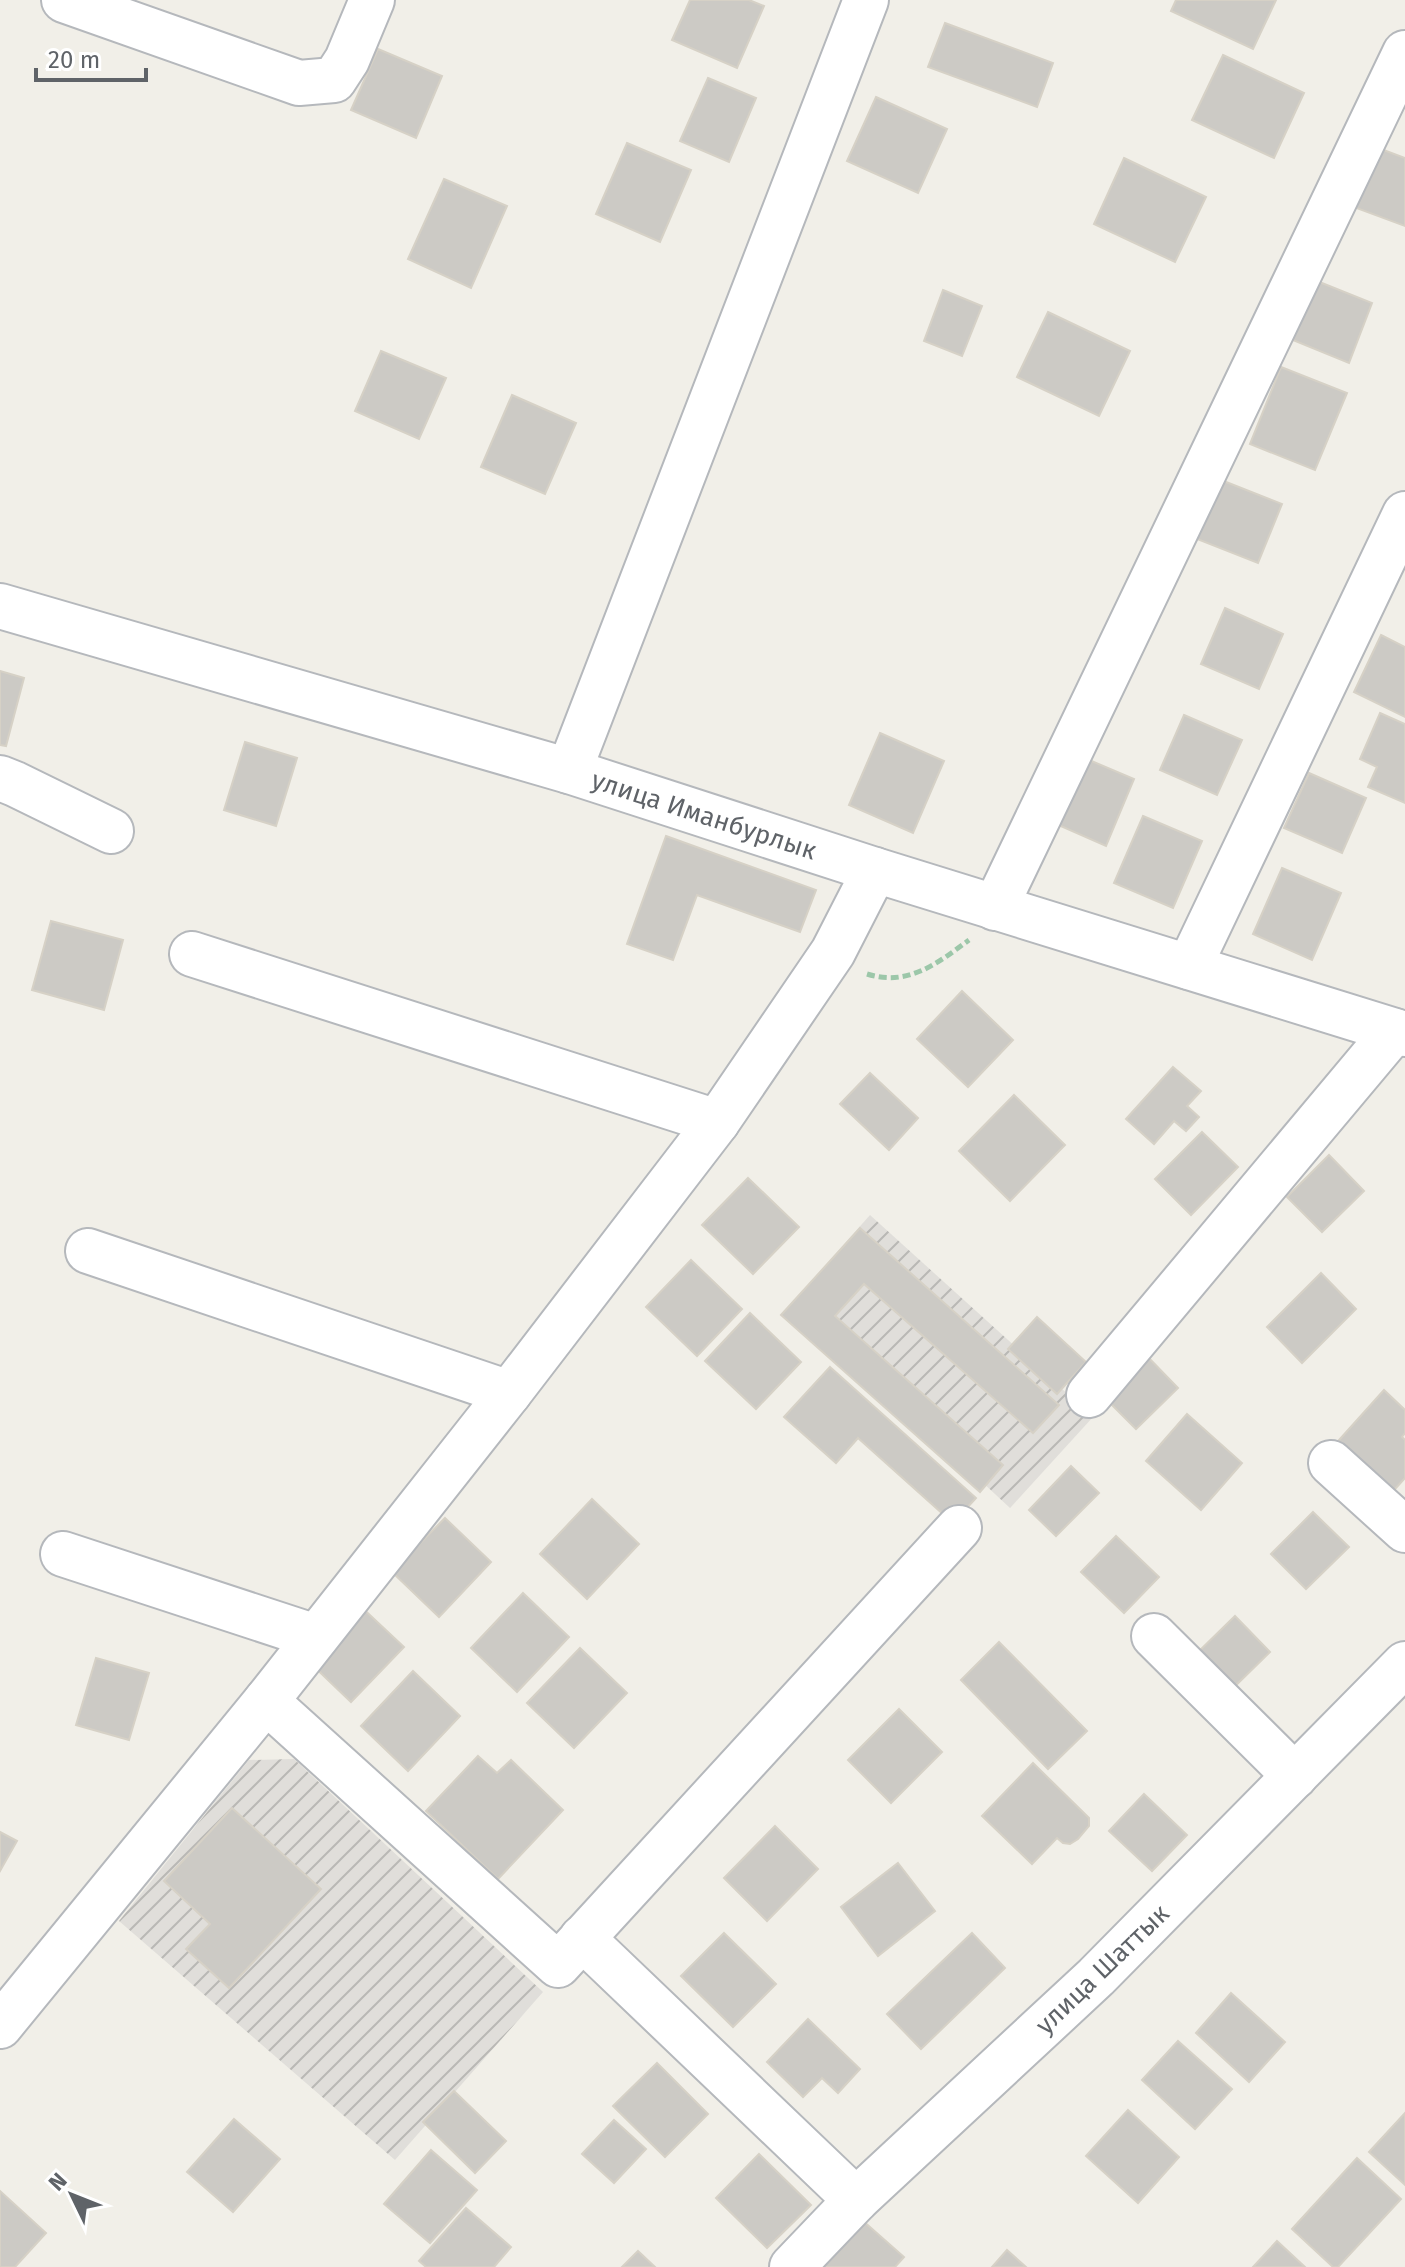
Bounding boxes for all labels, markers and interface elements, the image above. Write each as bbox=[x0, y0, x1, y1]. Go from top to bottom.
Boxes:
scale bar bbox=[36, 32, 146, 82]
text: 20 m bbox=[48, 46, 100, 74]
street label: улица Иманбурлык bbox=[588, 764, 821, 867]
street label: улица Шаттык bbox=[1029, 1898, 1176, 2041]
north arrow bbox=[32, 2155, 112, 2235]
text: N bbox=[43, 2167, 73, 2196]

